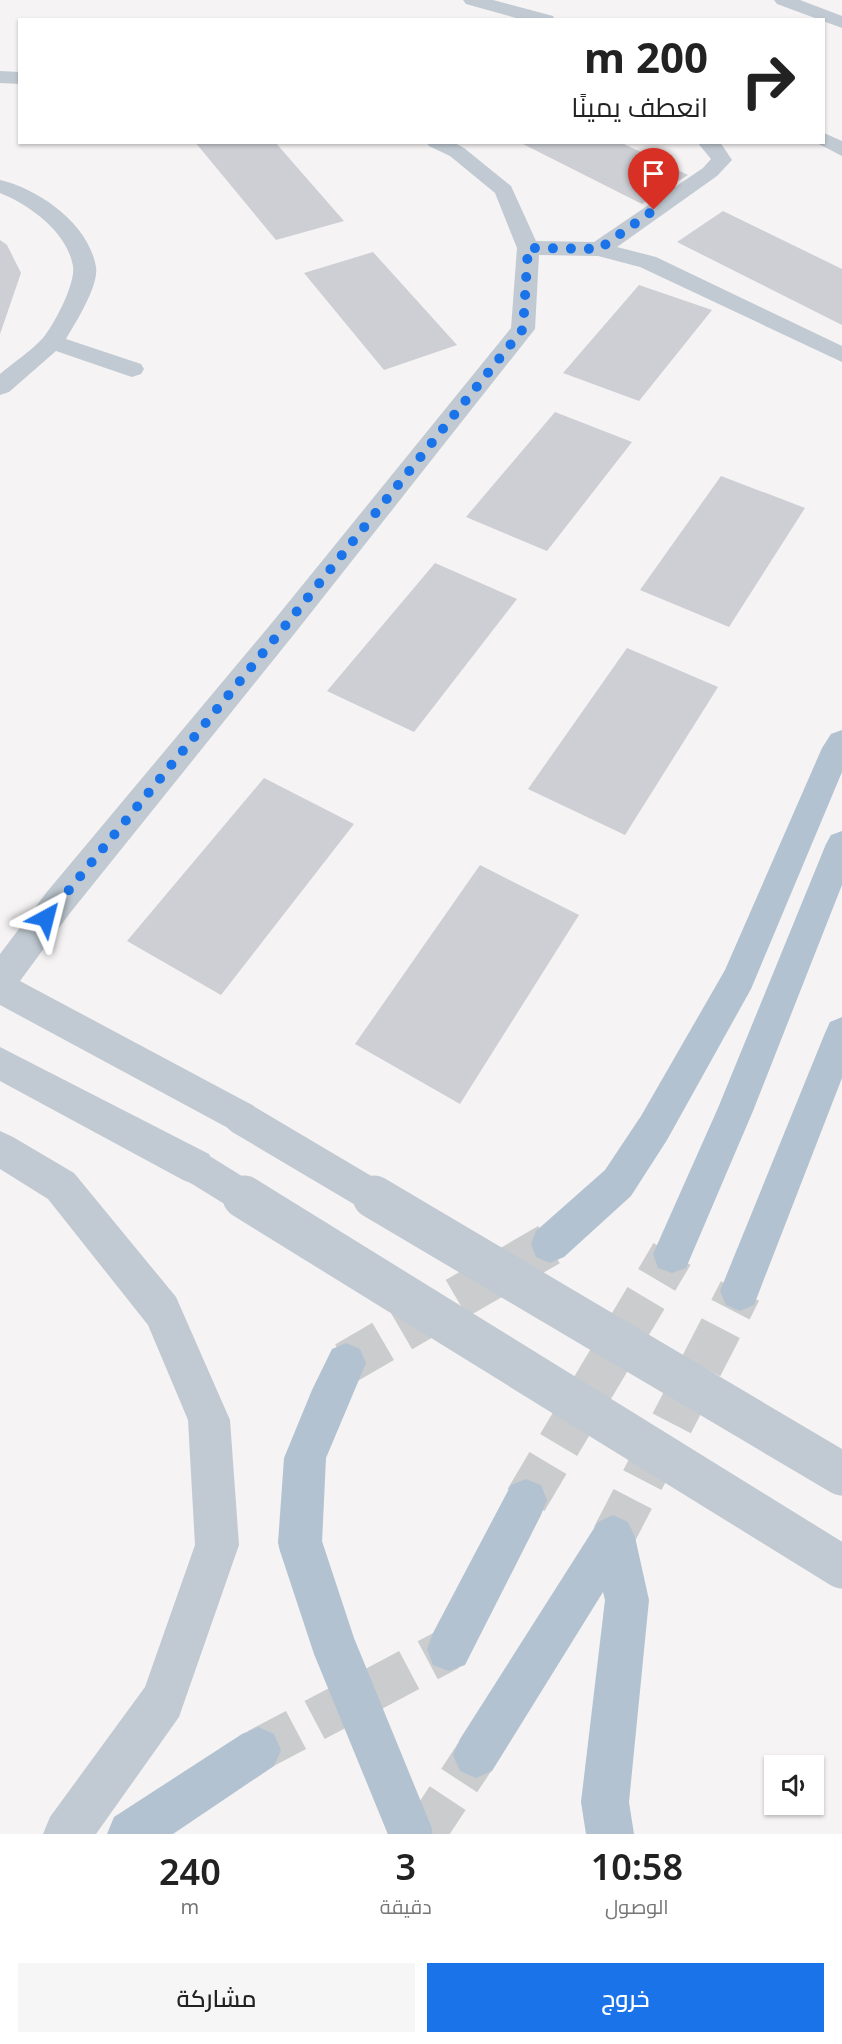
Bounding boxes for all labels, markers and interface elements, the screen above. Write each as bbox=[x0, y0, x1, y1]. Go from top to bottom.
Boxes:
text: 200 m bbox=[584, 28, 708, 85]
icon: right bbox=[729, 42, 807, 120]
text: انعطف يمينًا bbox=[571, 88, 708, 125]
pin bbox=[628, 148, 679, 210]
icon: arrive bbox=[637, 157, 670, 190]
position arrow bbox=[14.0, 886, 78.0, 950]
map controls bbox=[764, 1755, 824, 1815]
button: sound bbox=[764, 1755, 824, 1815]
text: 3 bbox=[395, 1842, 416, 1891]
text: 10:58 bbox=[591, 1842, 683, 1891]
text: 240 bbox=[159, 1847, 221, 1896]
text: m bbox=[181, 1893, 199, 1920]
text: دقيقة bbox=[380, 1893, 432, 1920]
text: الوصول bbox=[605, 1893, 669, 1920]
button: مشاركة bbox=[18, 1963, 415, 2032]
button: خروج bbox=[427, 1963, 824, 2032]

